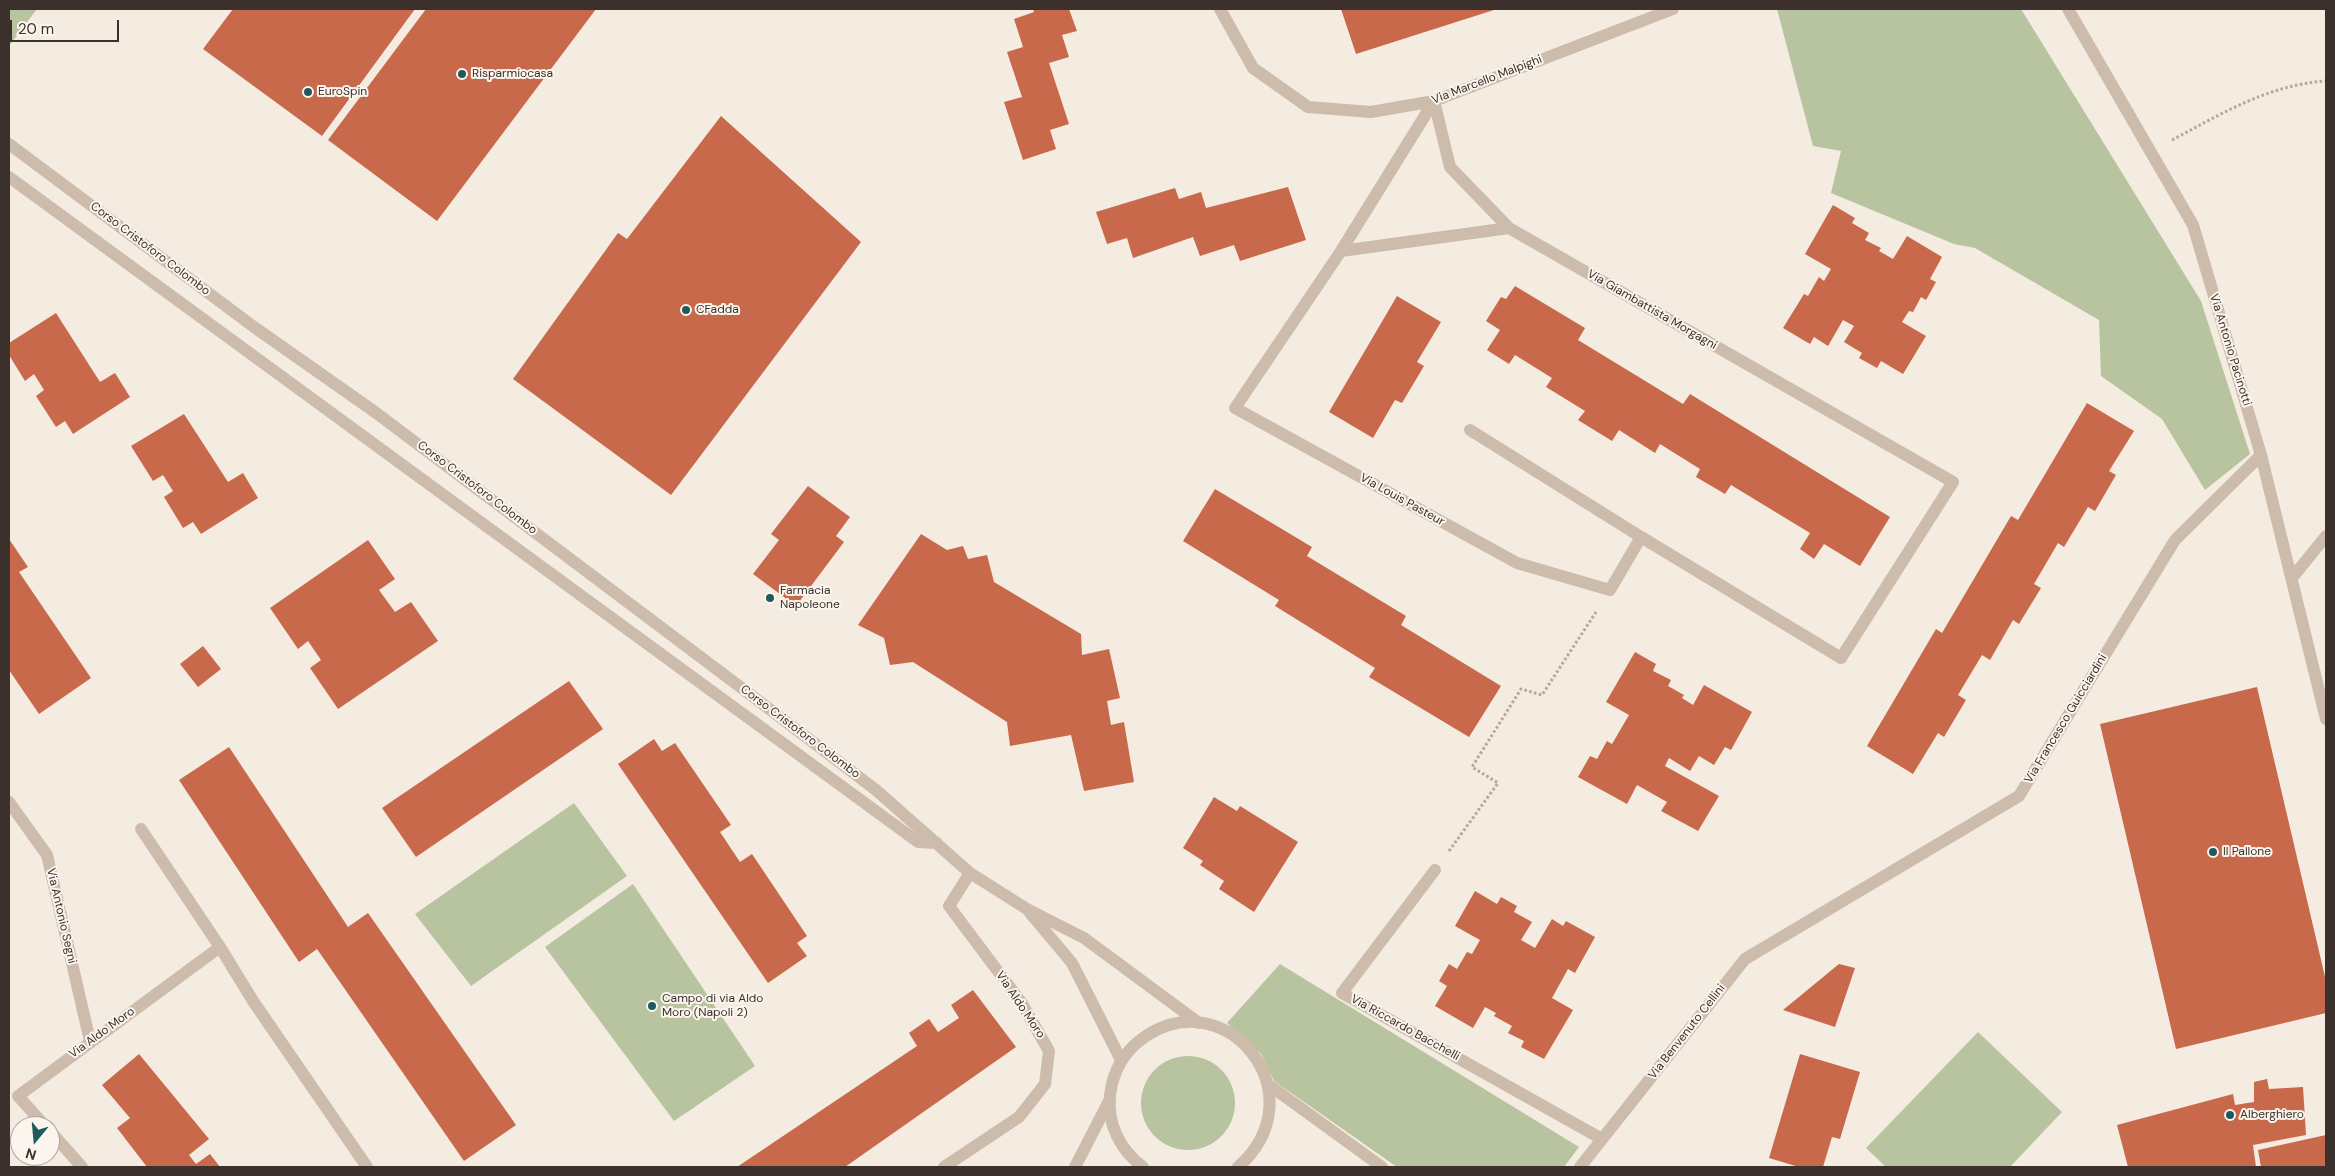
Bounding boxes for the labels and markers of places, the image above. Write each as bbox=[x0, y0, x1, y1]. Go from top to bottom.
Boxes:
place label: Risparmiocasa bbox=[472, 67, 553, 81]
marker: Risparmiocasa bbox=[456, 68, 468, 80]
place label: EuroSpin bbox=[318, 85, 367, 99]
marker: EuroSpin bbox=[302, 86, 314, 98]
place label: CFadda bbox=[696, 303, 739, 317]
marker: CFadda bbox=[680, 304, 692, 316]
place label: Farmacia Napoleone bbox=[780, 584, 840, 612]
marker: Farmacia Napoleone bbox=[764, 592, 776, 604]
place label: Il Pallone bbox=[2223, 845, 2271, 859]
marker: Il Pallone bbox=[2207, 846, 2219, 858]
place label: Campo di via Aldo Moro (Napoli 2) bbox=[662, 992, 763, 1020]
marker: Campo di via Aldo Moro (Napoli 2) bbox=[646, 1000, 658, 1012]
place label: Alberghiero bbox=[2240, 1108, 2304, 1122]
marker: Alberghiero bbox=[2224, 1109, 2236, 1121]

